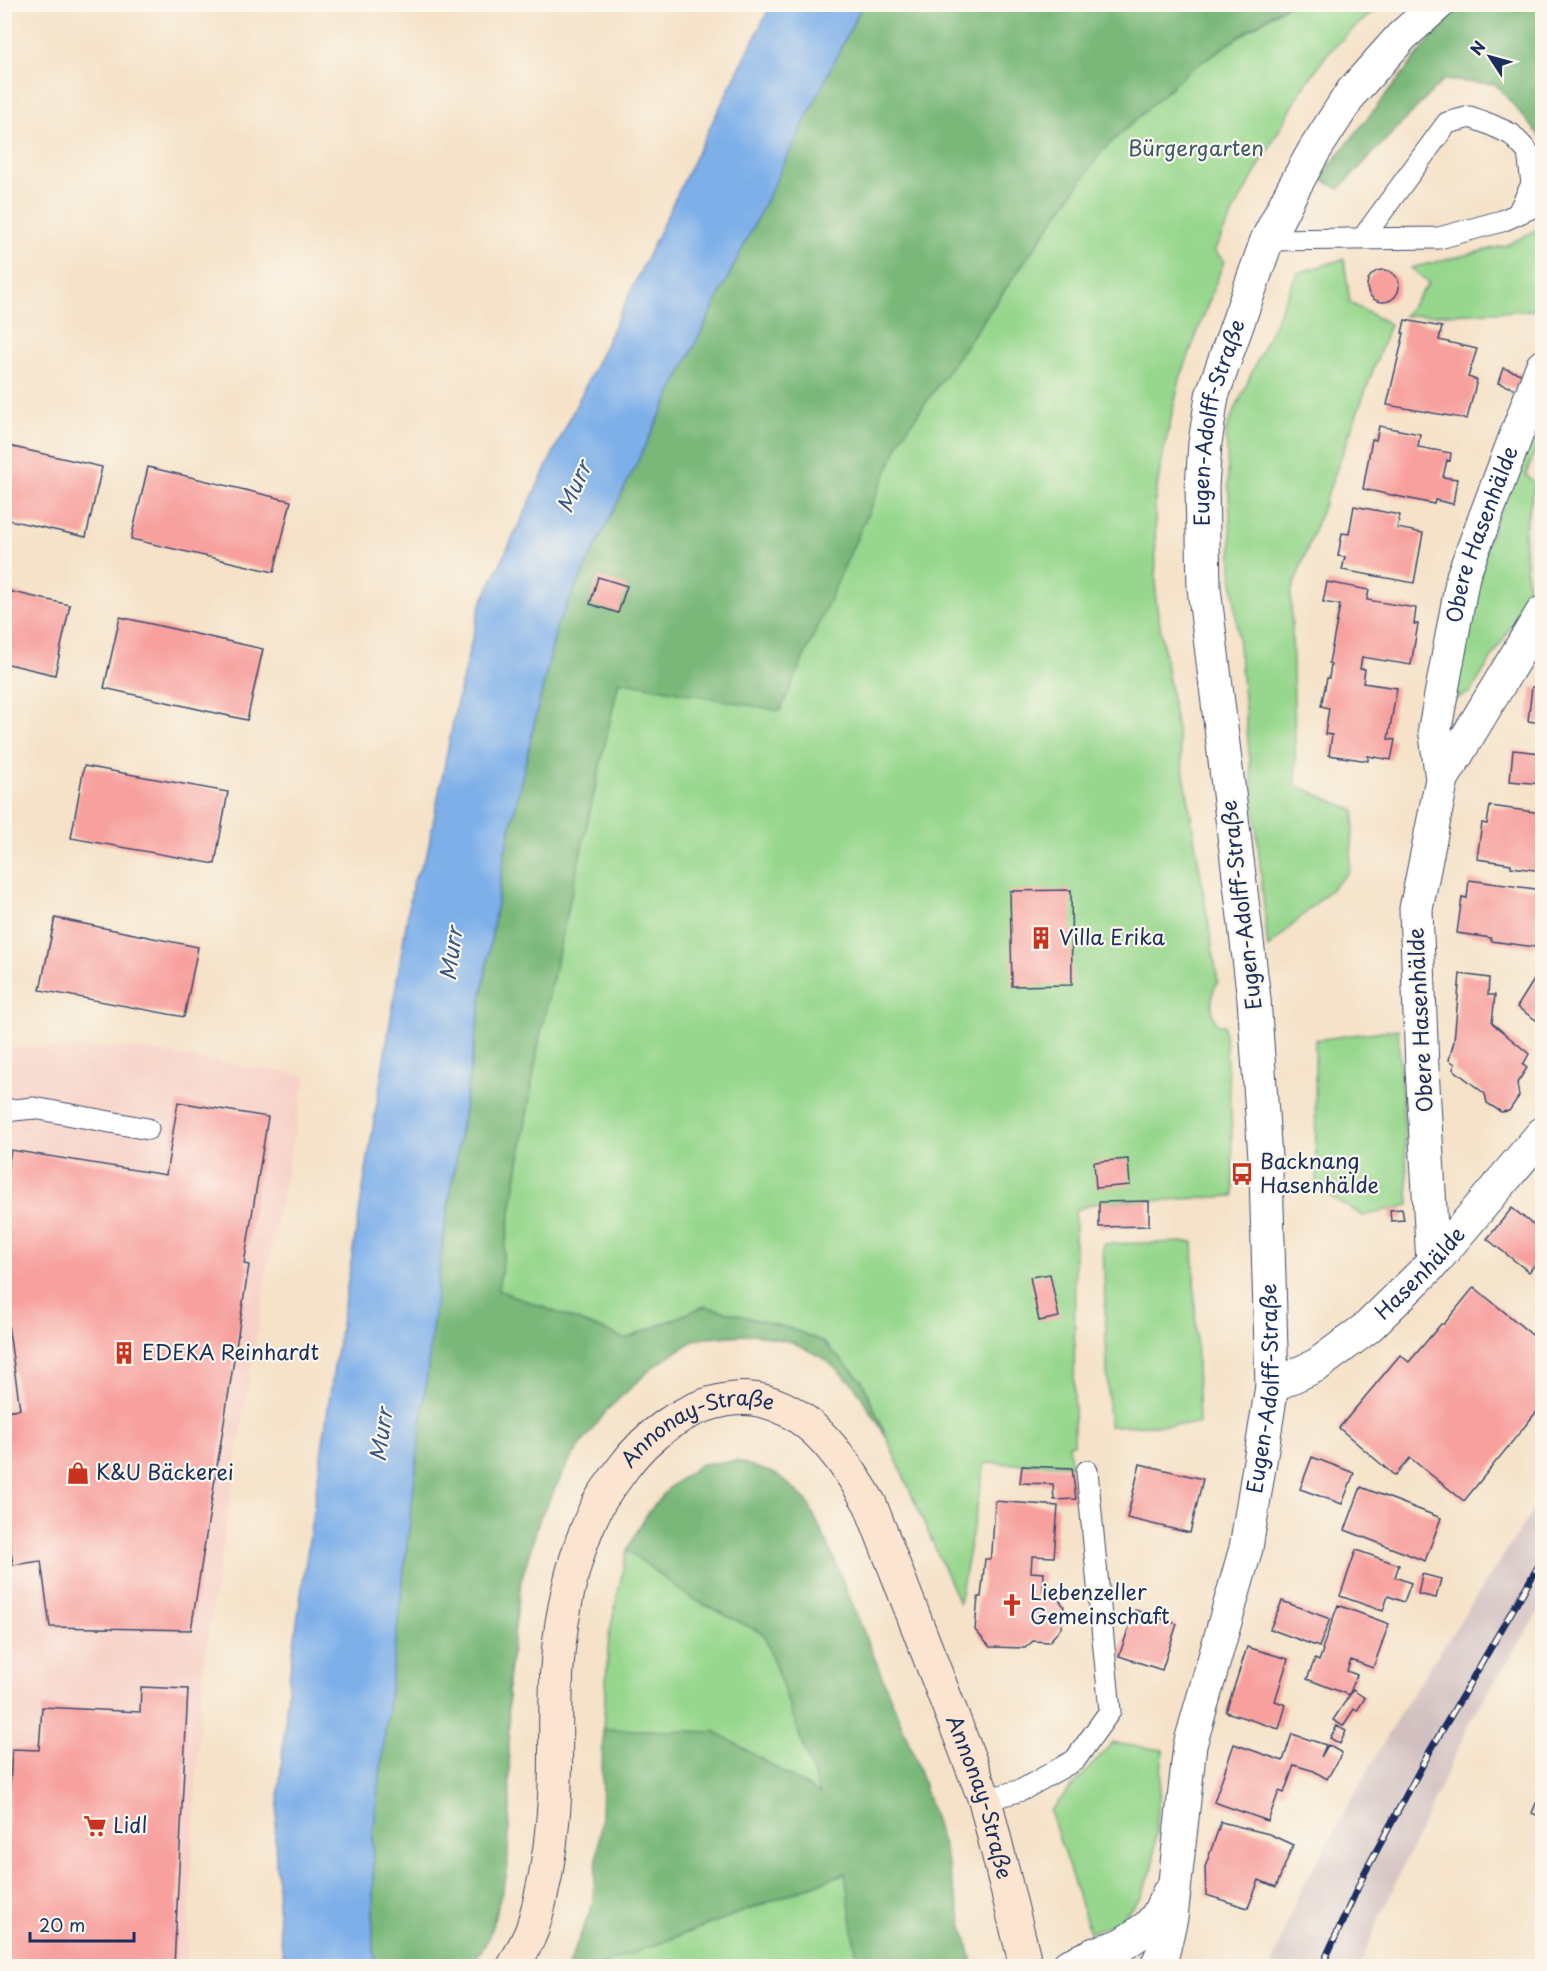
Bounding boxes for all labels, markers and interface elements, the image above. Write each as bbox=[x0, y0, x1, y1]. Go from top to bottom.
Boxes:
north arrow bbox=[1460, 27, 1520, 87]
text: N bbox=[1464, 35, 1490, 60]
park label: Bürgergarten bbox=[1128, 131, 1264, 163]
street label: Eugen-Adolff-Straße bbox=[1184, 314, 1252, 526]
street label: Obere Hasenhälde bbox=[1437, 441, 1525, 625]
water label: Murr bbox=[547, 453, 600, 517]
street label: Eugen-Adolff-Straße bbox=[1211, 799, 1269, 1012]
place label: Villa Erika bbox=[1059, 920, 1166, 952]
water label: Murr bbox=[429, 922, 470, 982]
building icon: Villa Erika bbox=[1028, 925, 1054, 951]
street label: Obere Hasenhälde bbox=[1398, 927, 1440, 1113]
place label: Backnang Hasenhälde bbox=[1260, 1144, 1379, 1200]
bus stop icon: Backnang Hasenhälde bbox=[1229, 1161, 1255, 1187]
street label: Hasenhälde bbox=[1366, 1219, 1471, 1326]
street label: Eugen-Adolff-Straße bbox=[1237, 1283, 1286, 1495]
place label: EDEKA Reinhardt bbox=[142, 1335, 319, 1367]
building icon: EDEKA Reinhardt bbox=[111, 1340, 137, 1366]
street label: Annonay-Straße bbox=[612, 1381, 779, 1473]
water label: Murr bbox=[359, 1403, 400, 1463]
place label: K&U Bäckerei bbox=[96, 1455, 234, 1487]
shop icon: K&U Bäckerei bbox=[65, 1460, 91, 1486]
place label: Liebenzeller Gemeinschaft bbox=[1030, 1575, 1170, 1631]
church icon: Liebenzeller Gemeinschaft bbox=[999, 1592, 1025, 1618]
street label: Annonay-Straße bbox=[939, 1710, 1022, 1882]
place label: Lidl bbox=[113, 1808, 148, 1840]
supermarket icon: Lidl bbox=[82, 1813, 108, 1839]
scale bar bbox=[30, 1905, 134, 1943]
text: 20 m bbox=[39, 1911, 85, 1938]

